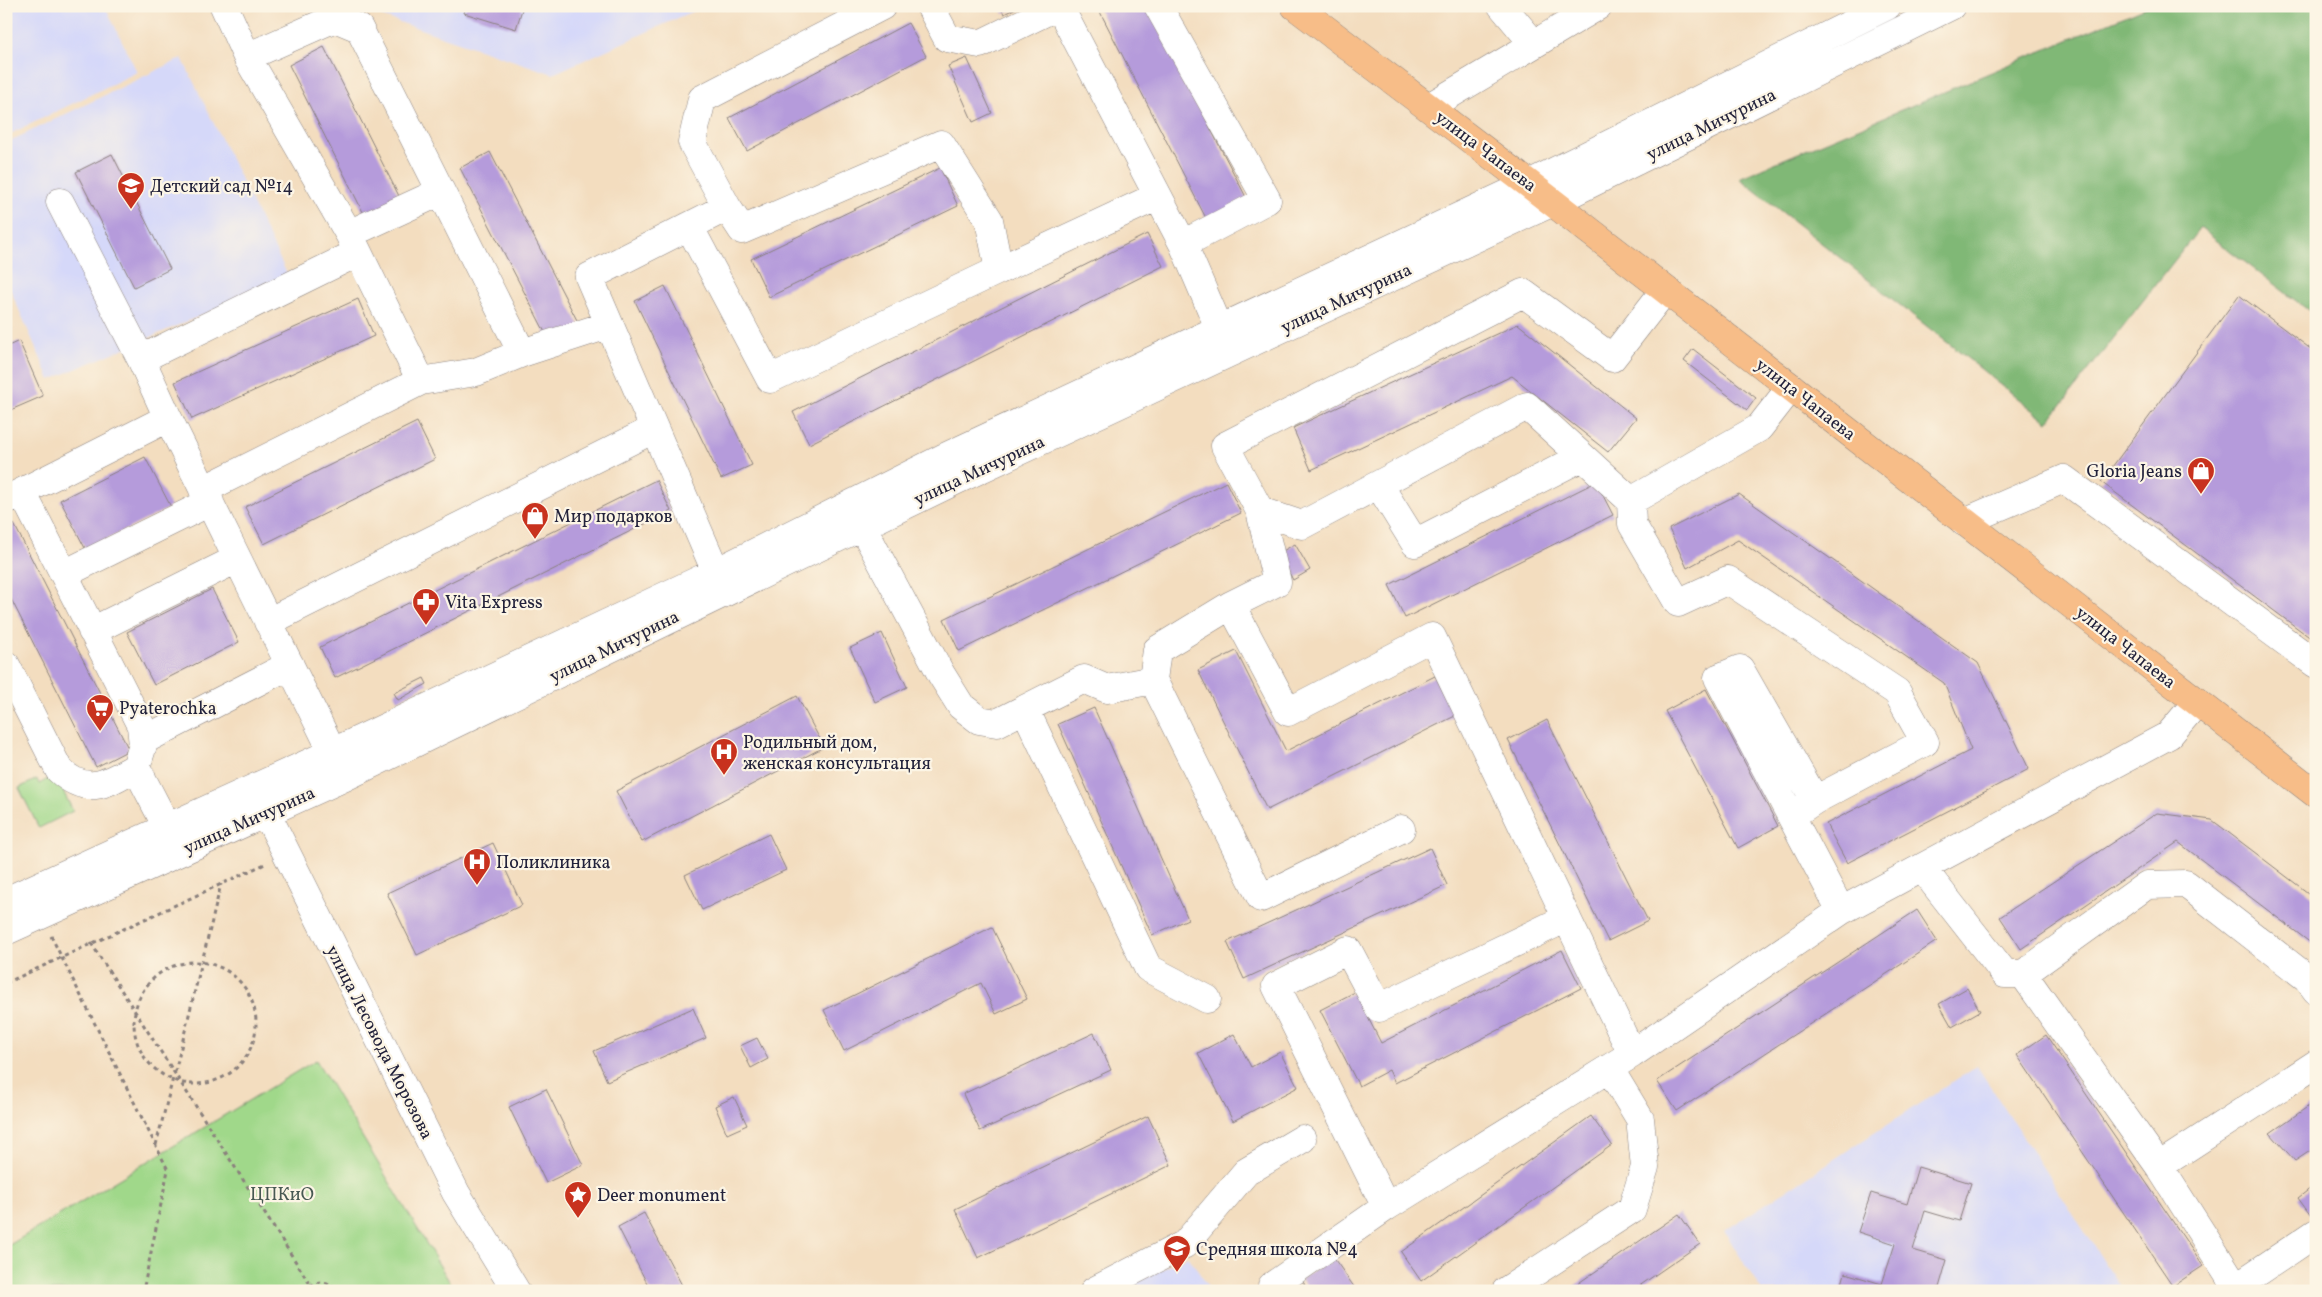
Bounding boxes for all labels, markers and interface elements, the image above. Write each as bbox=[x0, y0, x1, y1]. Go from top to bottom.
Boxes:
street label: улица Мичурина bbox=[1642, 83, 1781, 168]
street label: улица Чапаева bbox=[1429, 106, 1541, 199]
school or university icon: Детский сад №14 bbox=[116, 171, 146, 210]
place label: Детский сад №14 bbox=[150, 175, 293, 200]
street label: улица Мичурина bbox=[1277, 258, 1416, 341]
street label: улица Чапаева bbox=[1750, 353, 1861, 447]
street label: улица Мичурина bbox=[910, 430, 1049, 513]
shop icon: Gloria Jeans bbox=[2186, 456, 2216, 495]
place label: Gloria Jeans bbox=[2086, 460, 2182, 485]
shop icon: Мир подарков bbox=[520, 501, 550, 540]
place label: Мир подарков bbox=[554, 505, 673, 530]
pharmacy icon: Vita Express bbox=[411, 587, 441, 626]
place label: Vita Express bbox=[445, 591, 543, 616]
street label: улица Чапаева bbox=[2070, 601, 2181, 695]
street label: улица Мичурина bbox=[545, 605, 684, 690]
supermarket icon: Pyaterochka bbox=[85, 693, 115, 732]
place label: Pyaterochka bbox=[119, 697, 217, 722]
place label: Родильный дом, женская консультация bbox=[743, 731, 931, 777]
hospital icon: Родильный дом, женская консультация bbox=[709, 737, 739, 776]
street label: улица Мичурина bbox=[180, 781, 320, 862]
hospital icon: Поликлиника bbox=[462, 847, 492, 886]
place label: Поликлиника bbox=[496, 851, 611, 876]
street label: улица Лесовода Морозова bbox=[319, 941, 439, 1144]
place icon: Deer monument bbox=[563, 1180, 593, 1219]
park label: ЦПКиО bbox=[250, 1183, 314, 1208]
place label: Deer monument bbox=[597, 1184, 726, 1209]
school or university icon: Средняя школа №4 bbox=[1162, 1234, 1192, 1273]
place label: Средняя школа №4 bbox=[1196, 1238, 1358, 1263]

